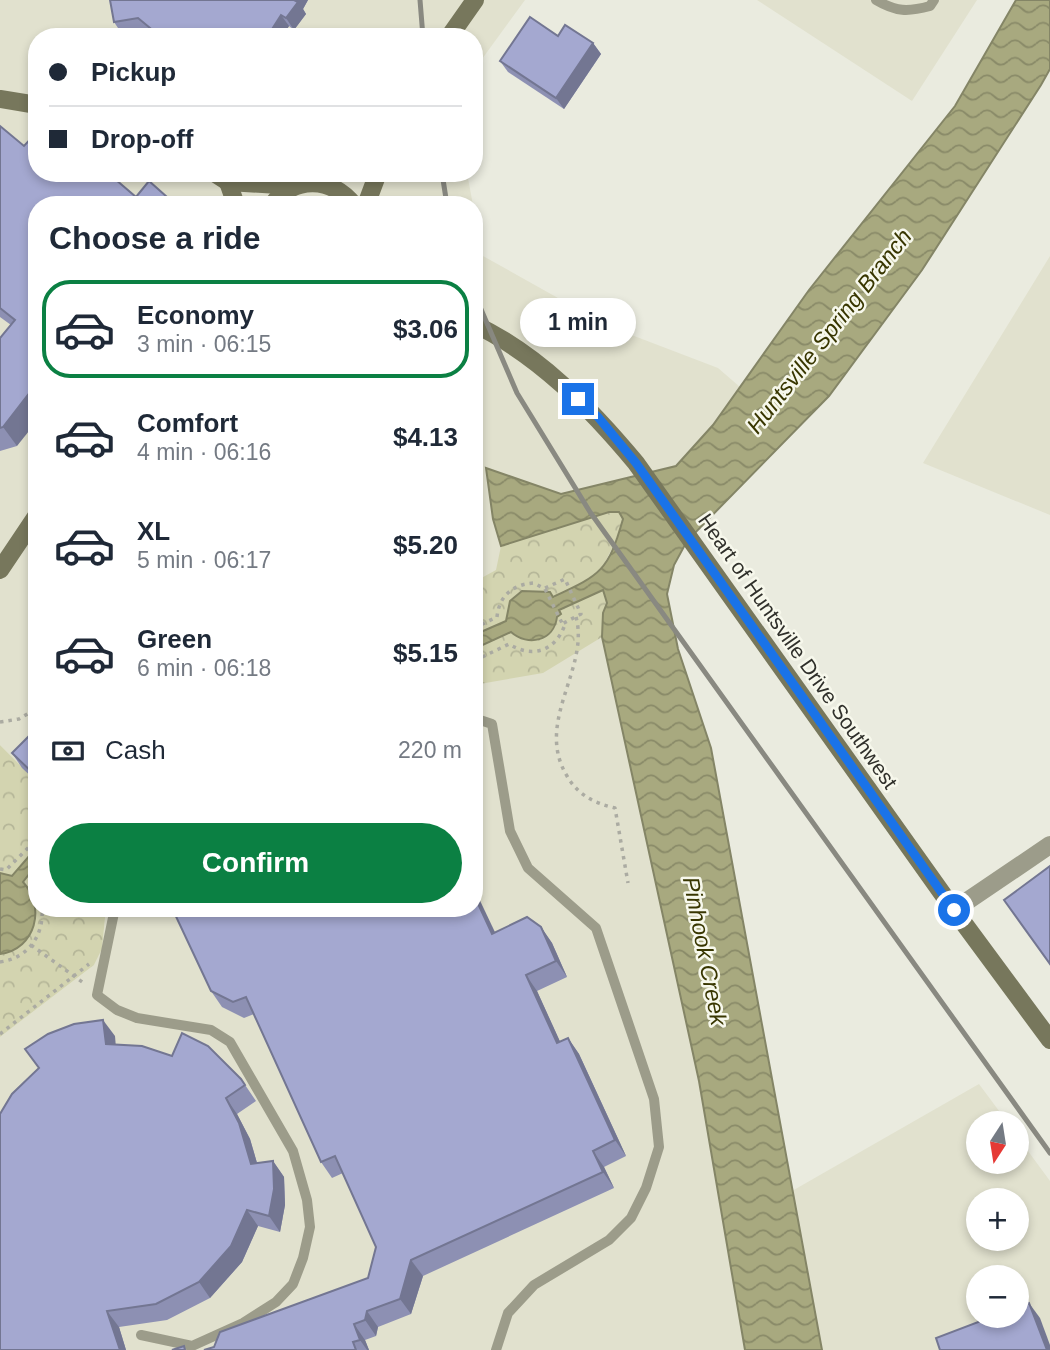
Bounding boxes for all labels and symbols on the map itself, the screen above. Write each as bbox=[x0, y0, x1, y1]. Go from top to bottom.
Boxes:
water label: Huntsville Spring Branch bbox=[741, 224, 917, 438]
callout: 1 min bbox=[520, 298, 636, 346]
route end bbox=[562, 383, 594, 415]
street label: Heart of Huntsville Drive Southwest bbox=[694, 509, 902, 793]
water label: Pinhook Creek bbox=[678, 874, 732, 1029]
route start bbox=[938, 894, 970, 926]
north arrow bbox=[966, 1111, 1029, 1174]

